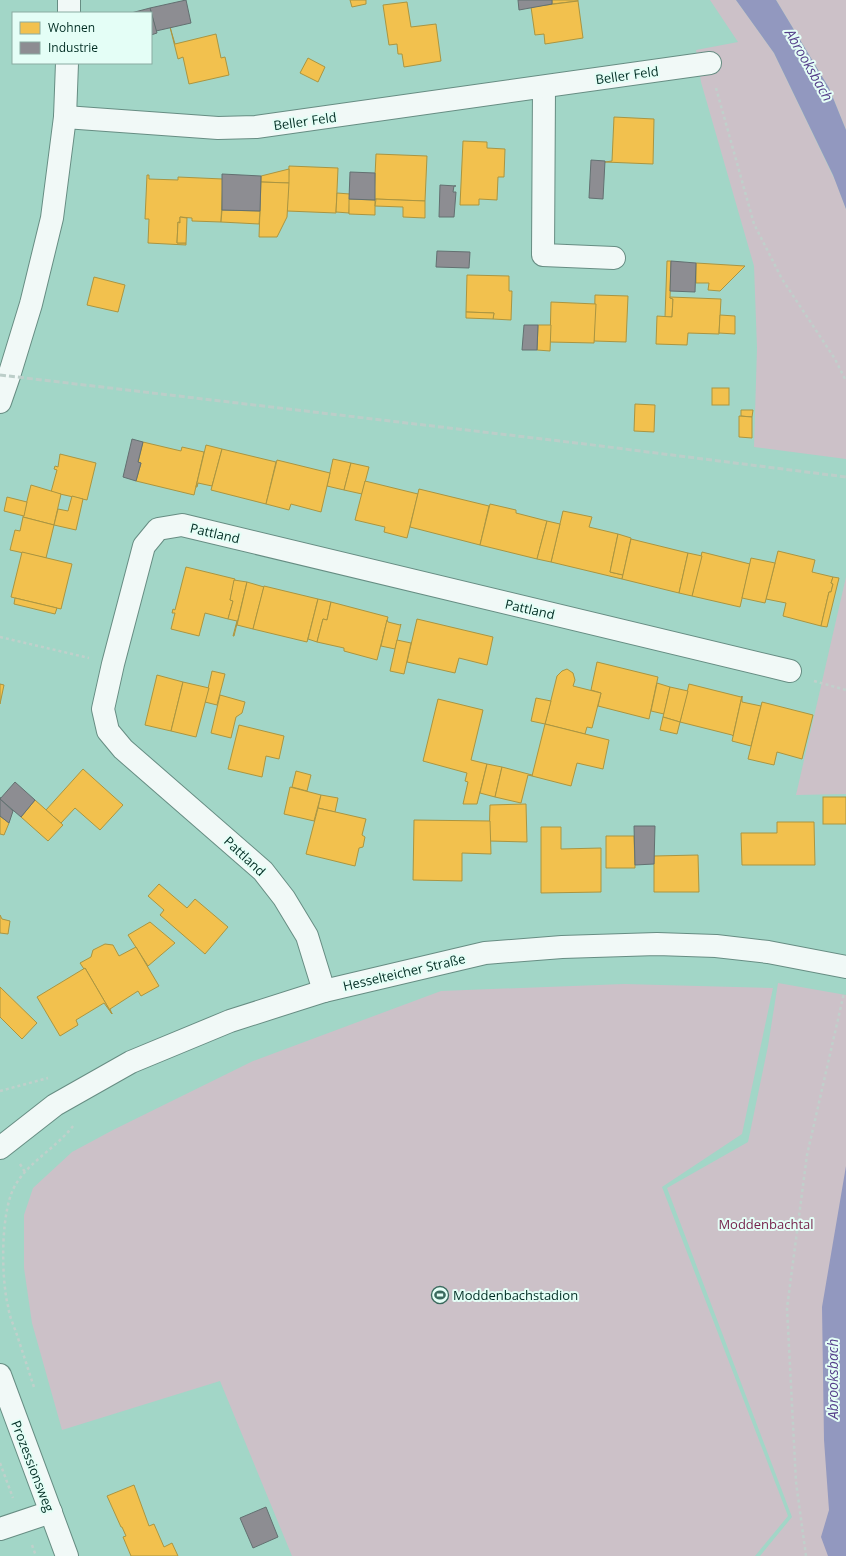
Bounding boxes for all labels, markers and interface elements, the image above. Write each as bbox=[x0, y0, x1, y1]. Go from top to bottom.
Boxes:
legend bbox=[12, 12, 152, 64]
text: Wohnen bbox=[48, 19, 95, 36]
water label: Abrooksbach bbox=[781, 24, 838, 104]
text: Industrie bbox=[48, 39, 98, 56]
street label: Beller Feld bbox=[594, 62, 660, 88]
street label: Beller Feld bbox=[272, 108, 338, 134]
street label: Pattland bbox=[188, 519, 242, 547]
street label: Pattland bbox=[503, 595, 557, 623]
street label: Pattland bbox=[220, 832, 270, 880]
street label: Hesselteicher Straße bbox=[341, 949, 467, 995]
park label: Moddenbachtal bbox=[718, 1215, 814, 1233]
sports icon: Moddenbachstadion bbox=[430, 1285, 450, 1305]
place label: Moddenbachstadion bbox=[453, 1286, 578, 1304]
water label: Abrooksbach bbox=[823, 1339, 842, 1420]
street label: Prozessionsweg bbox=[7, 1418, 59, 1514]

